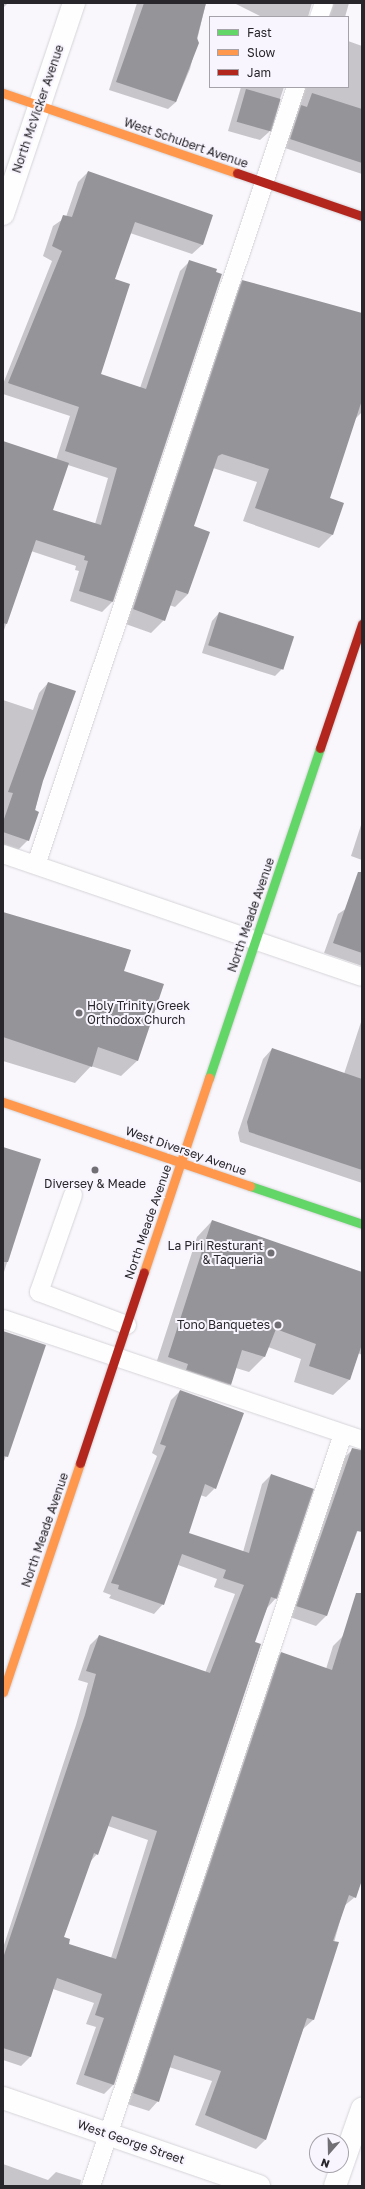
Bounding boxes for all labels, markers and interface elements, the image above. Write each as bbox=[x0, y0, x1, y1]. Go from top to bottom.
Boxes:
legend bbox=[209, 16, 349, 88]
text: Fast bbox=[247, 25, 272, 40]
street label: North McVicker Avenue bbox=[9, 43, 67, 175]
text: Slow bbox=[247, 45, 275, 60]
text: Jam bbox=[247, 65, 271, 80]
street label: West Schubert Avenue bbox=[122, 115, 250, 171]
street label: North Meade Avenue bbox=[225, 856, 277, 974]
place label: Holy Trinity Greek Orthodox Church bbox=[87, 999, 190, 1027]
marker: Holy Trinity Greek Orthodox Church bbox=[74, 1008, 84, 1018]
street label: West Diversey Avenue bbox=[124, 1124, 248, 1178]
street label: North Meade Avenue bbox=[122, 1163, 174, 1281]
marker: Diversey & Meade bbox=[90, 1165, 100, 1175]
place label: Diversey & Meade bbox=[44, 1177, 146, 1191]
place label: La Piri Resturant & Taqueria bbox=[167, 1239, 263, 1267]
marker: La Piri Resturant & Taqueria bbox=[266, 1248, 276, 1258]
place label: Tono Banquetes bbox=[177, 1318, 270, 1332]
marker: Tono Banquetes bbox=[273, 1320, 283, 1330]
street label: North Meade Avenue bbox=[19, 1471, 71, 1589]
street label: West George Street bbox=[76, 2117, 186, 2167]
north arrow bbox=[309, 2133, 349, 2173]
text: N bbox=[319, 2156, 331, 2171]

